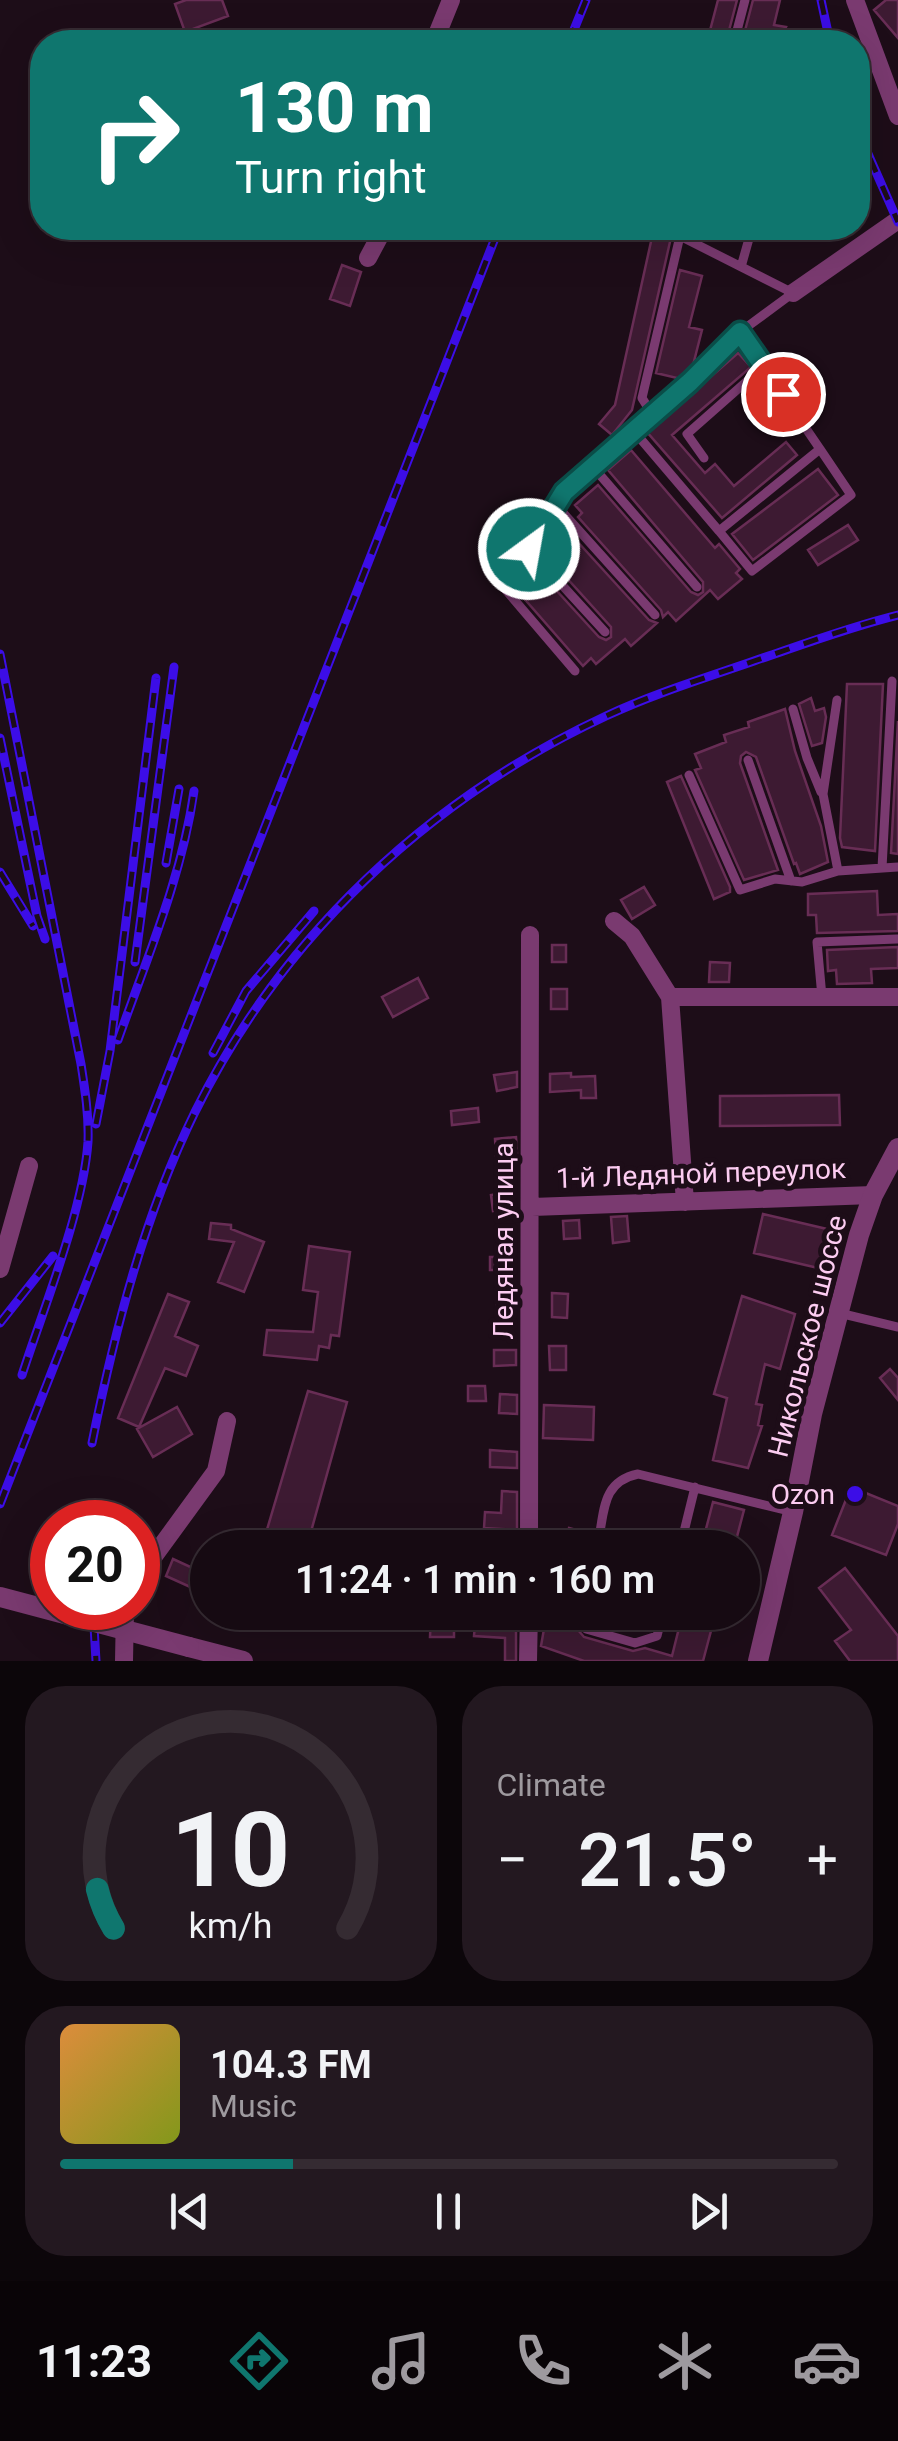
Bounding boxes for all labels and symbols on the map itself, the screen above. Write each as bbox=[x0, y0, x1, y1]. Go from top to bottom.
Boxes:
pin bbox=[741, 352, 826, 437]
position arrow bbox=[477, 497, 581, 601]
street label: Ледяная улица bbox=[487, 1142, 520, 1340]
street label: 1-й Ледяной переулок bbox=[555, 1152, 847, 1195]
street label: Никольское шоссе bbox=[761, 1212, 854, 1461]
place label: Ozon bbox=[771, 1478, 835, 1511]
marker: Ozon bbox=[844, 1483, 866, 1505]
speed limit sign: 20 bbox=[30, 1500, 160, 1630]

